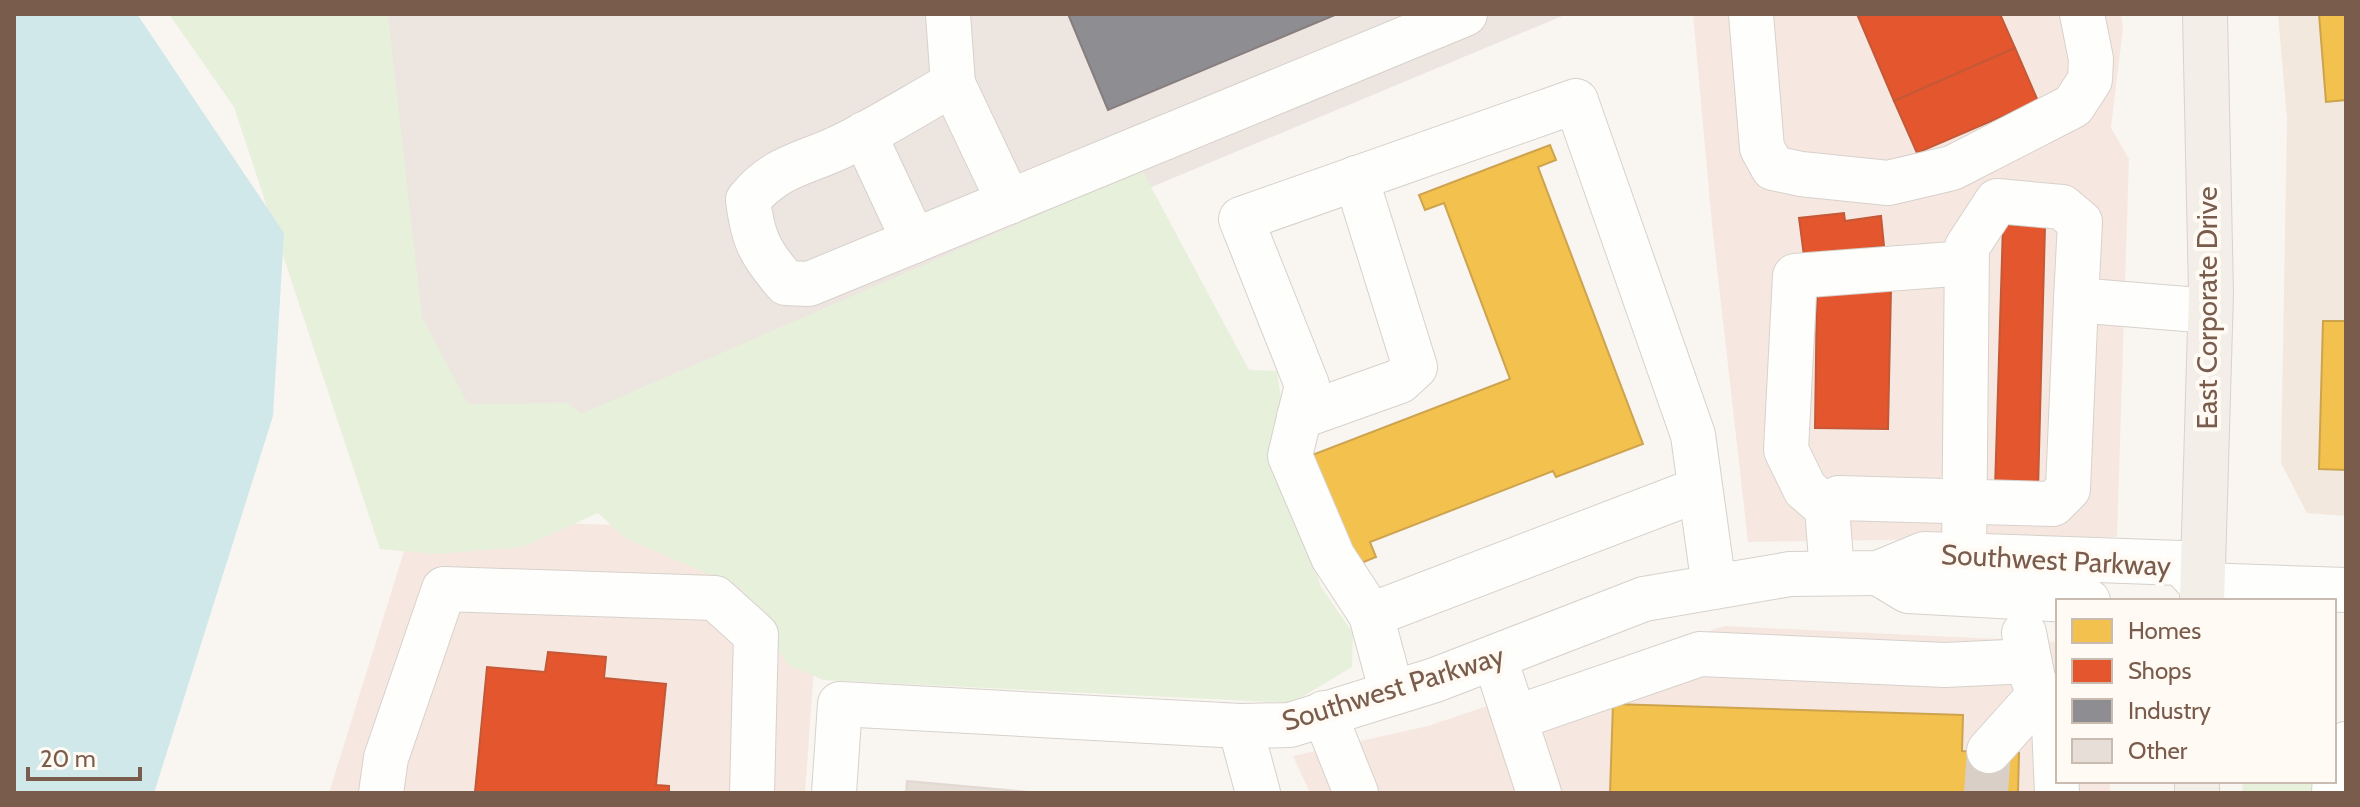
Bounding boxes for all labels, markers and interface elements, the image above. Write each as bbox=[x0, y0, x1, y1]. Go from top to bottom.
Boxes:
street label: East Corporate Drive bbox=[2190, 187, 2224, 429]
street label: Southwest Parkway bbox=[1940, 537, 2172, 583]
legend bbox=[2056, 599, 2336, 783]
text: Homes bbox=[2128, 616, 2201, 645]
street label: Southwest Parkway bbox=[1278, 638, 1508, 738]
text: Shops bbox=[2128, 656, 2191, 685]
text: Industry bbox=[2128, 696, 2211, 725]
scale bar bbox=[28, 731, 140, 781]
text: Other bbox=[2128, 736, 2188, 765]
text: 20 m bbox=[40, 744, 96, 773]

